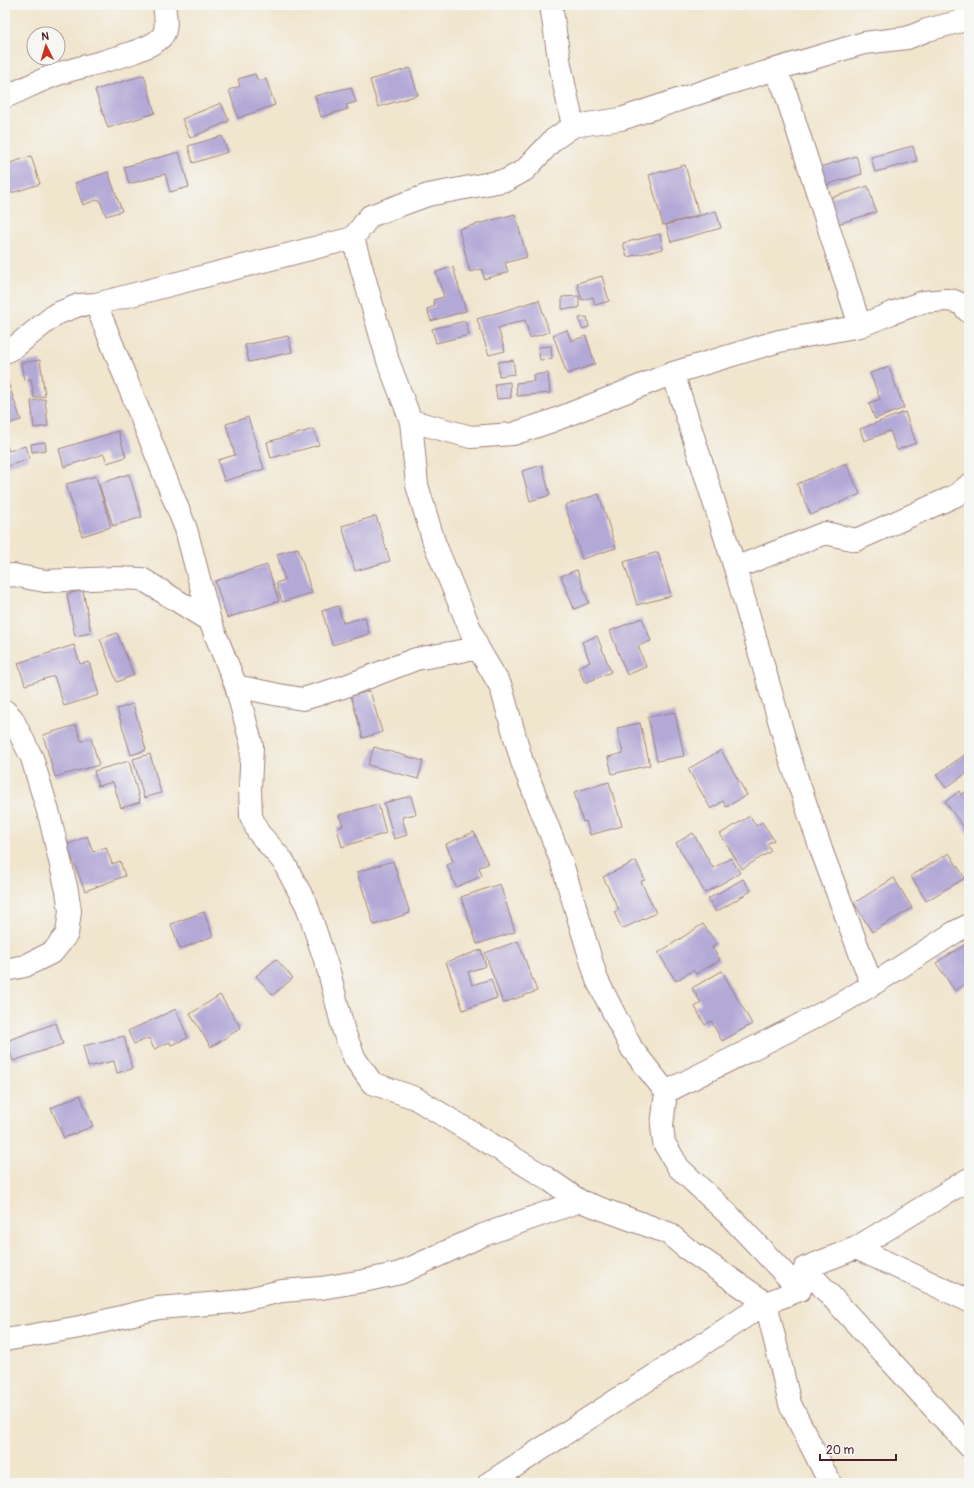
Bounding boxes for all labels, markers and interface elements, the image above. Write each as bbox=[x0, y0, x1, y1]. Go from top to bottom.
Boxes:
north arrow bbox=[26, 26, 66, 66]
text: N bbox=[41, 30, 50, 43]
scale bar bbox=[820, 1436, 896, 1462]
text: 20 m bbox=[826, 1443, 855, 1458]

